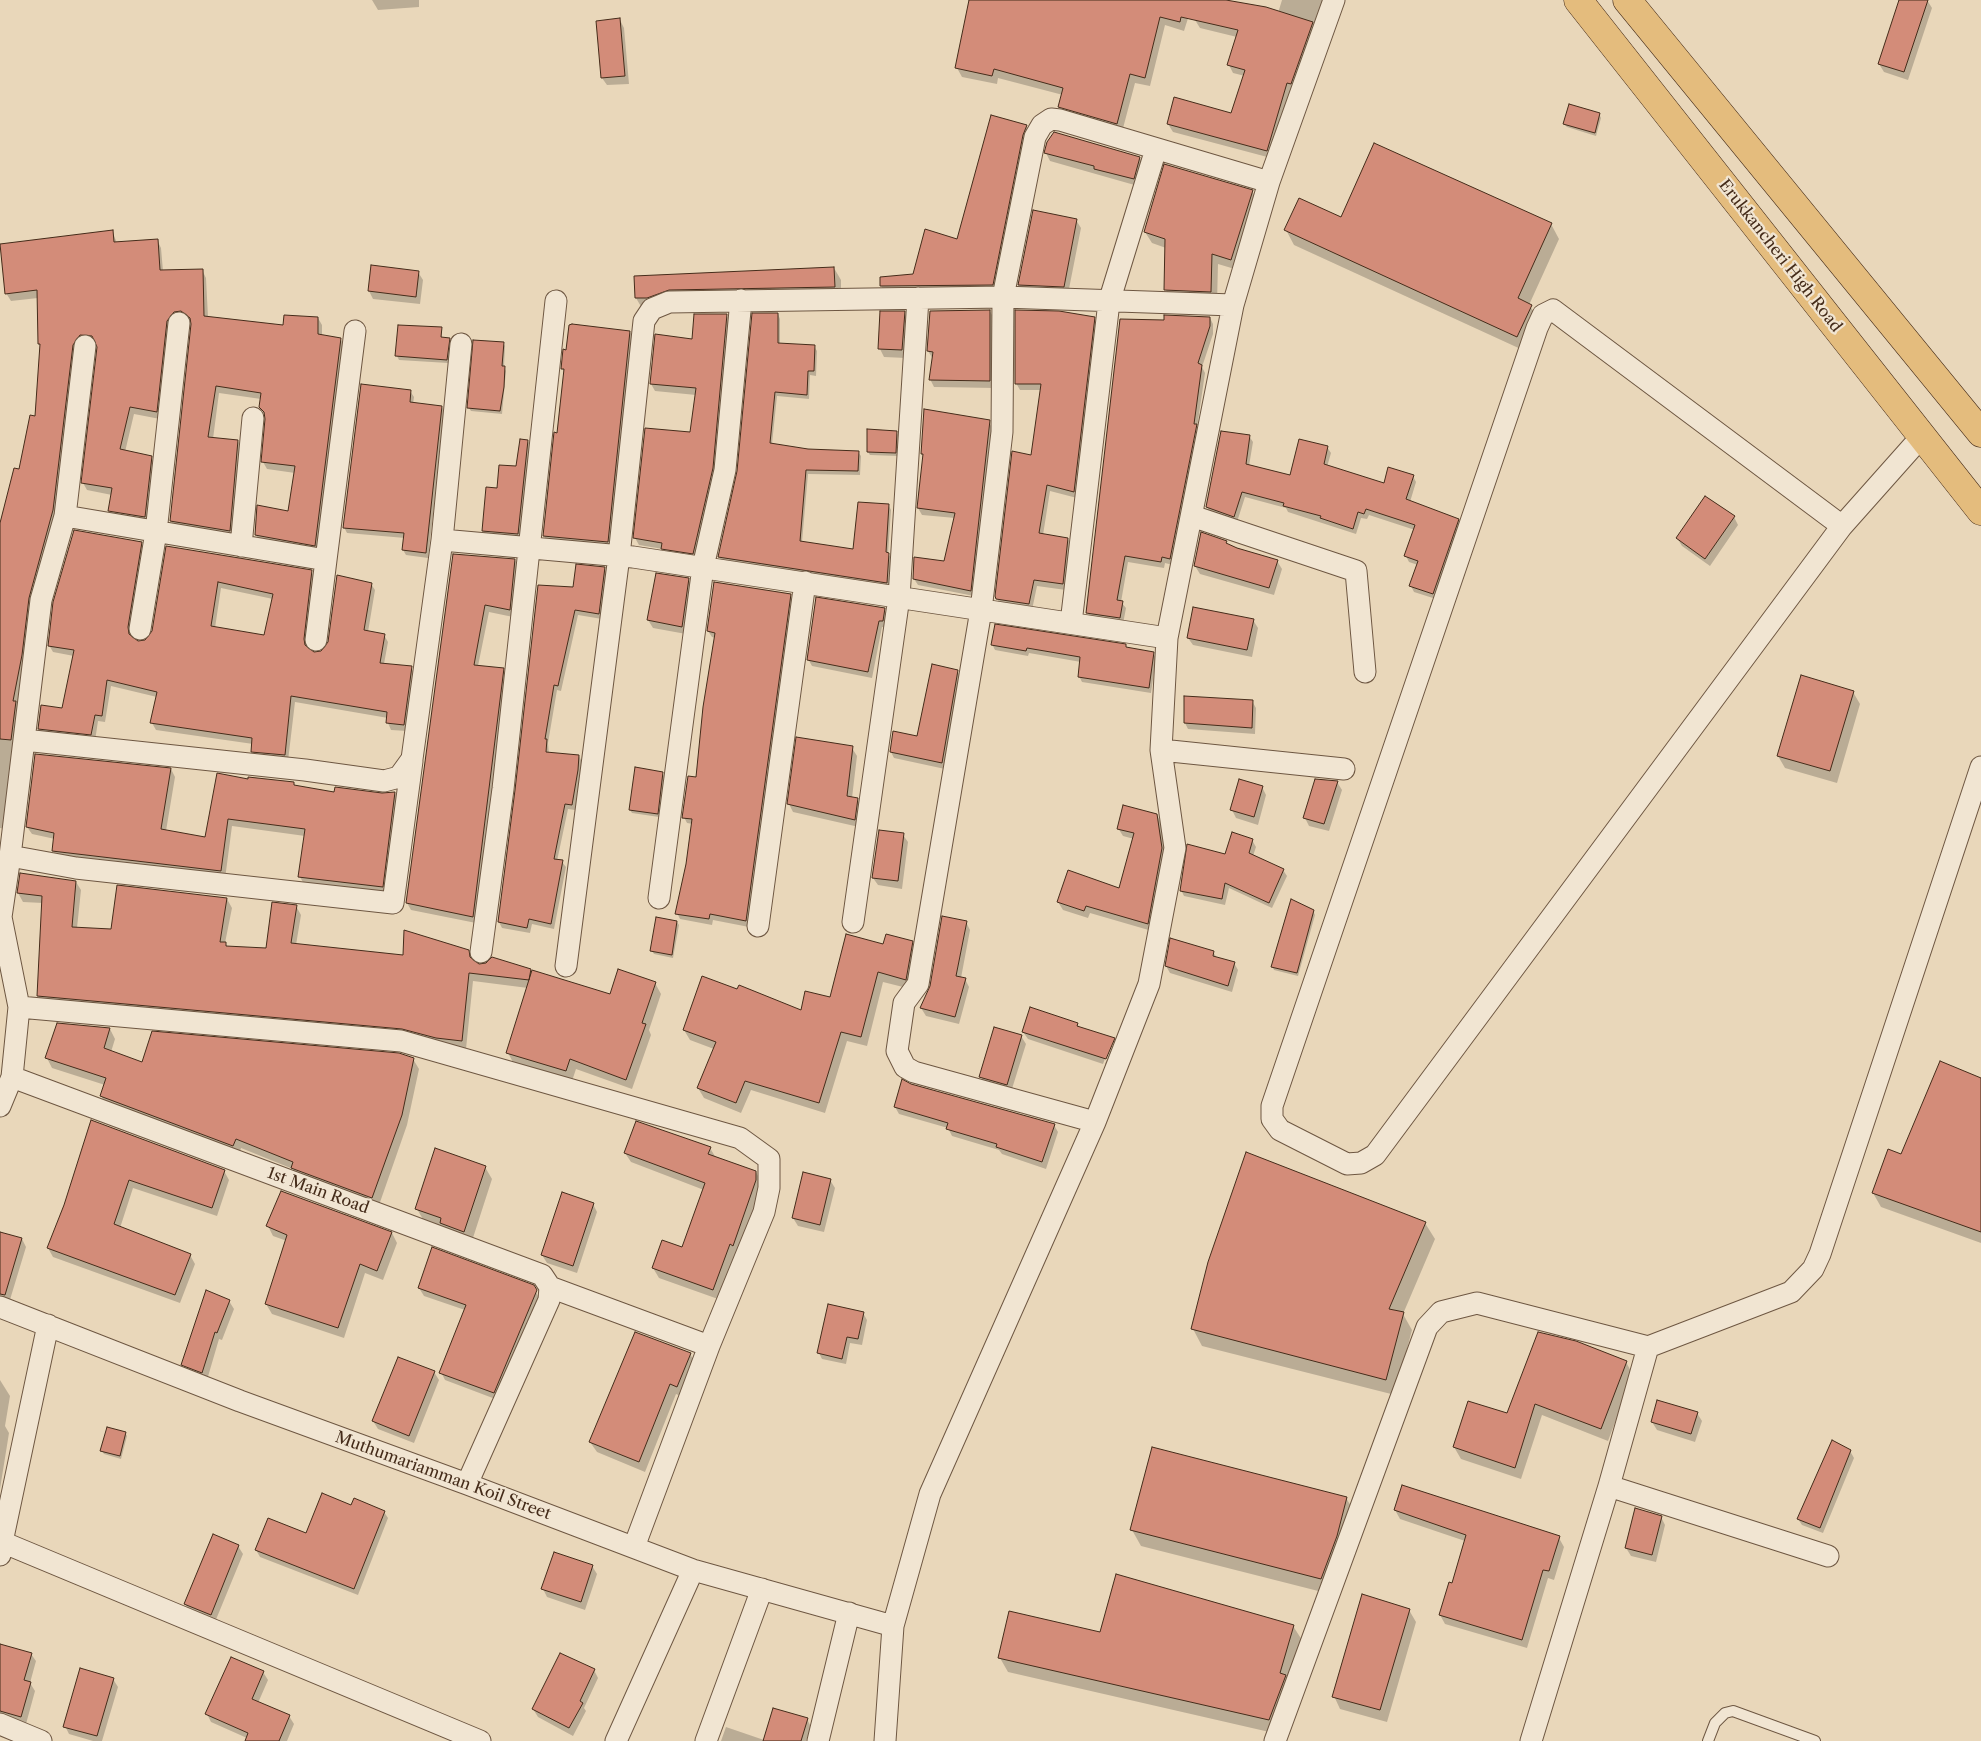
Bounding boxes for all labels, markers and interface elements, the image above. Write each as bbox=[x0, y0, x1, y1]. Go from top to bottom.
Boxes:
street label: Erukkancheri High Road bbox=[1714, 176, 1846, 336]
street label: 1st Main Road bbox=[265, 1164, 371, 1218]
street label: Muthumariamman Koil Street bbox=[333, 1428, 553, 1524]

